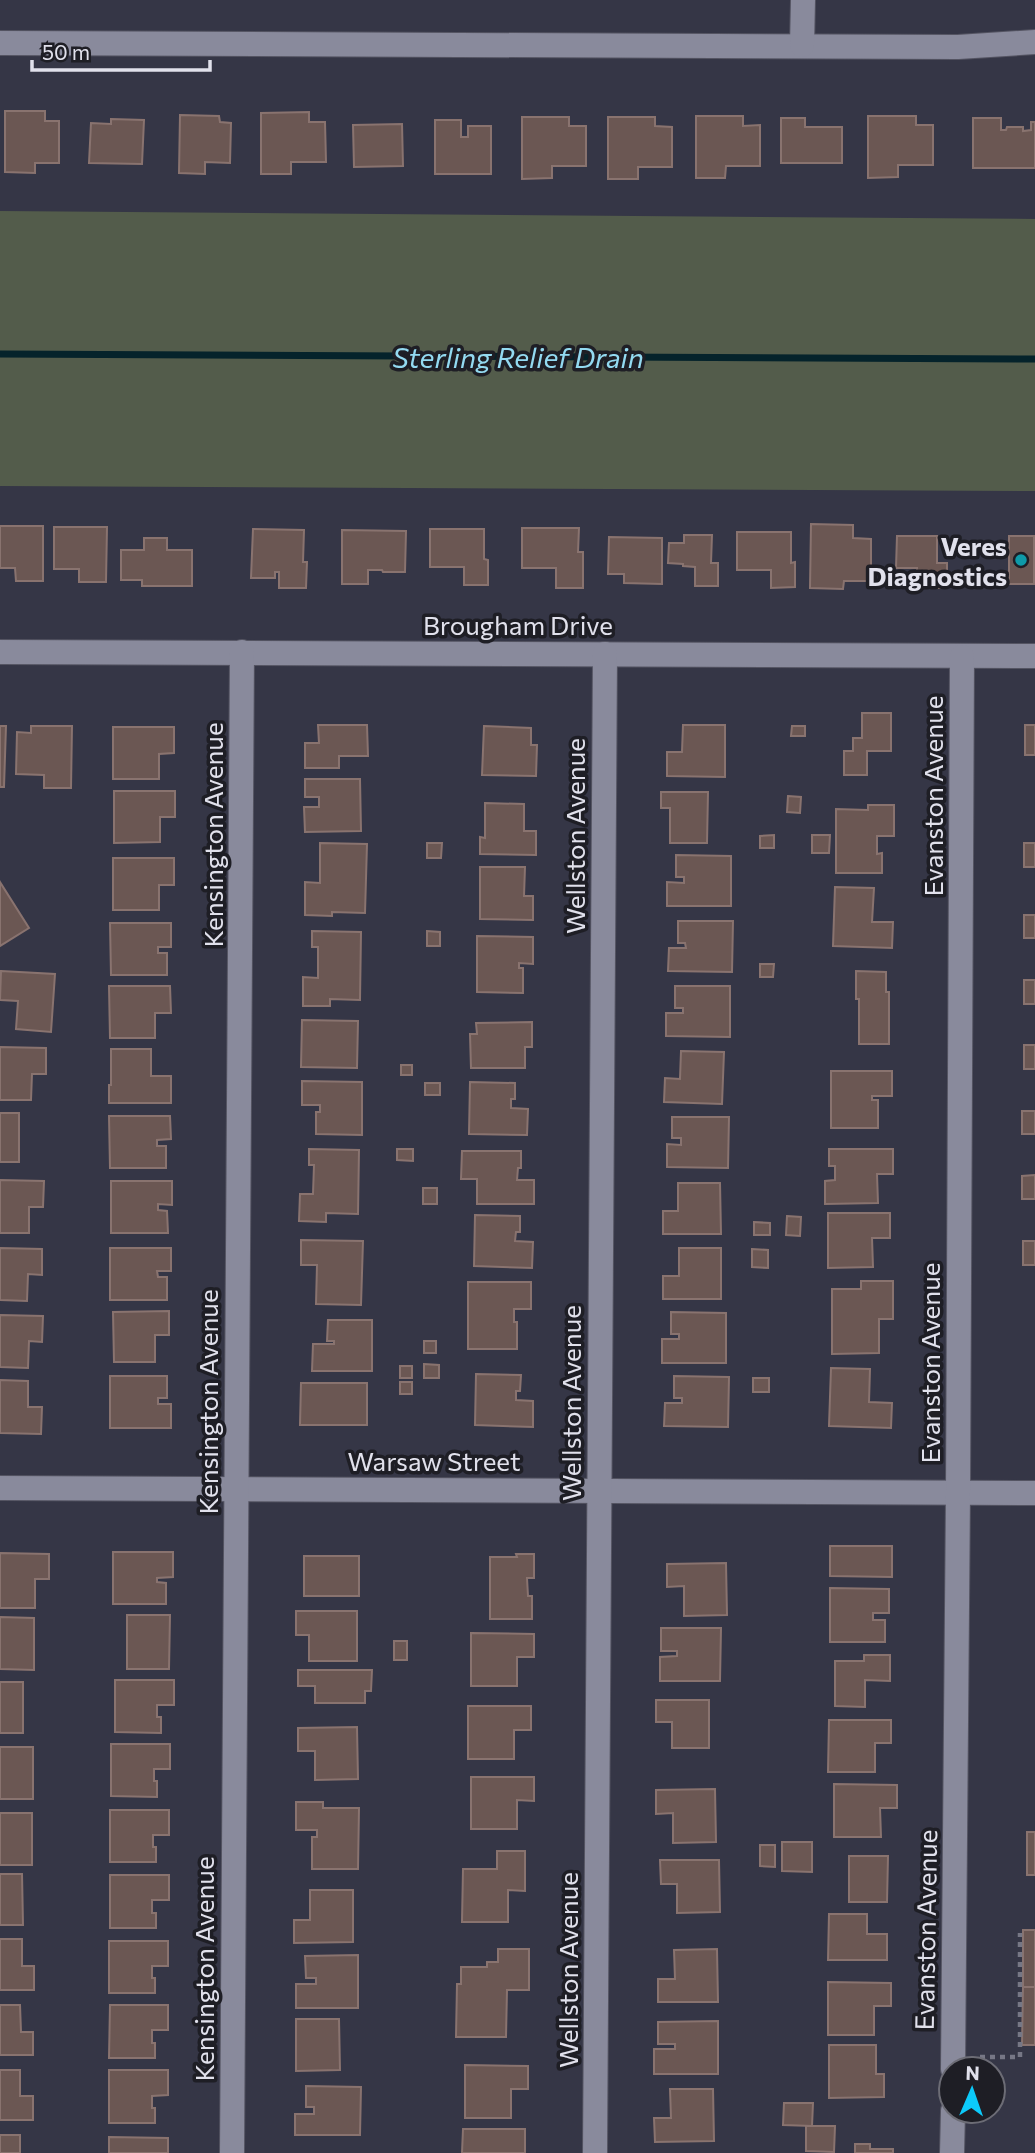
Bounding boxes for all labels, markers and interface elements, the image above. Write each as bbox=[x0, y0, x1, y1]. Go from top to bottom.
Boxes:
scale bar bbox=[32, 28, 210, 72]
text: 50 m bbox=[42, 39, 90, 64]
water label: Sterling Relief Drain bbox=[392, 340, 644, 374]
place label: Veres Diagnostics bbox=[867, 530, 1007, 591]
marker: Veres Diagnostics bbox=[1013, 552, 1029, 568]
street label: Brougham Drive bbox=[423, 609, 613, 640]
street label: Evanston Avenue bbox=[917, 696, 948, 896]
street label: Kensington Avenue bbox=[197, 722, 228, 948]
street label: Wellston Avenue bbox=[559, 738, 590, 934]
street label: Evanston Avenue bbox=[914, 1263, 945, 1463]
street label: Kensington Avenue bbox=[192, 1289, 223, 1515]
street label: Wellston Avenue bbox=[555, 1305, 586, 1501]
street label: Warsaw Street bbox=[347, 1445, 521, 1476]
street label: Evanston Avenue bbox=[908, 1829, 942, 2031]
street label: Kensington Avenue bbox=[188, 1856, 219, 2082]
street label: Wellston Avenue bbox=[552, 1872, 583, 2068]
north arrow bbox=[937, 2055, 1007, 2125]
text: N bbox=[965, 2061, 980, 2084]

